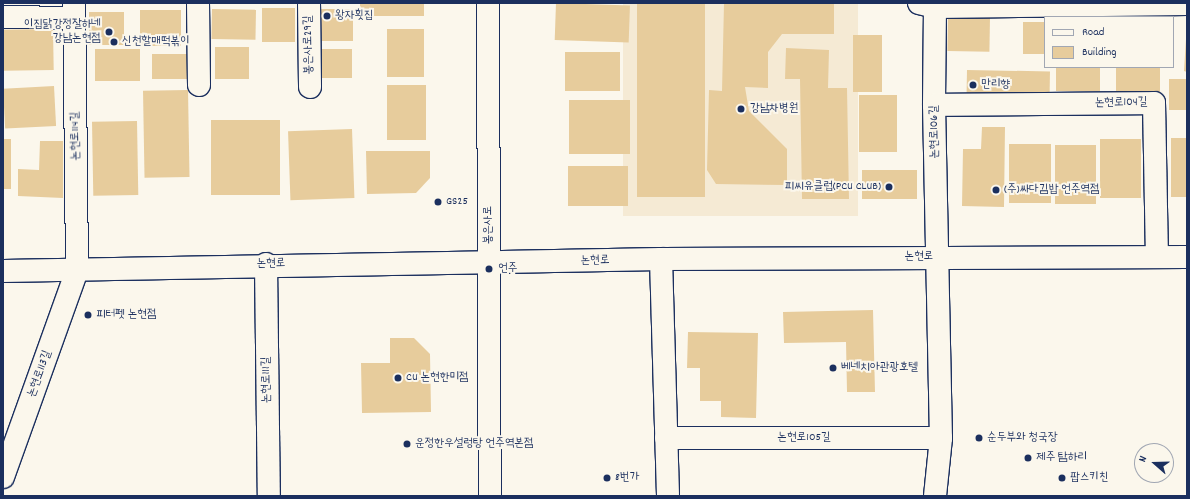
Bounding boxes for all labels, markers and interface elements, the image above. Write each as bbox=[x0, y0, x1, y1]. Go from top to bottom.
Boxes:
place label: 왕자횟집 bbox=[335, 9, 374, 23]
marker: 왕자횟집 bbox=[322, 11, 332, 21]
street label: 봉은사로29길 bbox=[301, 15, 317, 75]
legend bbox=[1044, 16, 1174, 68]
place label: 이집닭강정잘하네 강남논현점 bbox=[24, 18, 101, 46]
text: Road bbox=[1082, 24, 1104, 41]
marker: 이집닭강정잘하네 강남논현점 bbox=[104, 27, 114, 37]
place label: 신천할매떡볶이 bbox=[122, 35, 190, 49]
marker: 신천할매떡볶이 bbox=[109, 37, 119, 47]
text: Building bbox=[1082, 44, 1117, 61]
place label: 만리향 bbox=[981, 78, 1010, 92]
marker: 만리향 bbox=[968, 80, 978, 90]
street label: 논현로104길 bbox=[1094, 95, 1148, 111]
place label: 강남차병원 bbox=[750, 102, 798, 116]
marker: 강남차병원 bbox=[735, 103, 747, 115]
street label: 논현로106길 bbox=[927, 105, 943, 159]
street label: 논현로114길 bbox=[68, 111, 84, 161]
place label: 피씨유클럽(PCU CLUB) bbox=[785, 180, 881, 194]
marker: 피씨유클럽(PCU CLUB) bbox=[884, 182, 894, 192]
place label: (주)싸다김밥 언주역점 bbox=[1004, 183, 1100, 197]
marker: (주)싸다김밥 언주역점 bbox=[991, 185, 1001, 195]
place label: GS25 bbox=[446, 195, 468, 209]
marker: GS25 bbox=[433, 197, 443, 207]
street label: 봉은사로 bbox=[482, 206, 496, 244]
street label: 논현로 bbox=[905, 250, 933, 264]
street label: 논현로 bbox=[580, 253, 610, 269]
street label: 논현로 bbox=[256, 257, 286, 271]
place label: 언주 bbox=[498, 262, 517, 276]
marker: 언주 bbox=[483, 263, 495, 275]
place label: 피터펫 논현점 bbox=[96, 308, 157, 322]
marker: 피터펫 논현점 bbox=[83, 310, 93, 320]
street label: 논현로113길 bbox=[25, 348, 55, 400]
street label: 논현로111길 bbox=[259, 357, 275, 403]
place label: 베네치아관광호텔 bbox=[841, 361, 918, 375]
marker: 베네치아관광호텔 bbox=[828, 363, 838, 373]
place label: CU 논현한미점 bbox=[406, 371, 469, 385]
marker: CU 논현한미점 bbox=[393, 373, 403, 383]
street label: 논현로105길 bbox=[777, 431, 831, 445]
place label: 순두부와 청국장 bbox=[987, 431, 1057, 445]
marker: 순두부와 청국장 bbox=[974, 433, 984, 443]
place label: 운정한우설렁탕 언주역본점 bbox=[415, 437, 534, 451]
marker: 운정한우설렁탕 언주역본점 bbox=[402, 439, 412, 449]
north arrow bbox=[1134, 443, 1174, 483]
place label: 제주 탐하리 bbox=[1036, 451, 1087, 465]
marker: 제주 탐하리 bbox=[1023, 453, 1033, 463]
text: N bbox=[1135, 454, 1152, 465]
place label: 8번가 bbox=[615, 471, 639, 485]
place label: 팝스키친 bbox=[1070, 471, 1109, 485]
marker: 8번가 bbox=[602, 473, 612, 483]
marker: 팝스키친 bbox=[1057, 473, 1067, 483]

